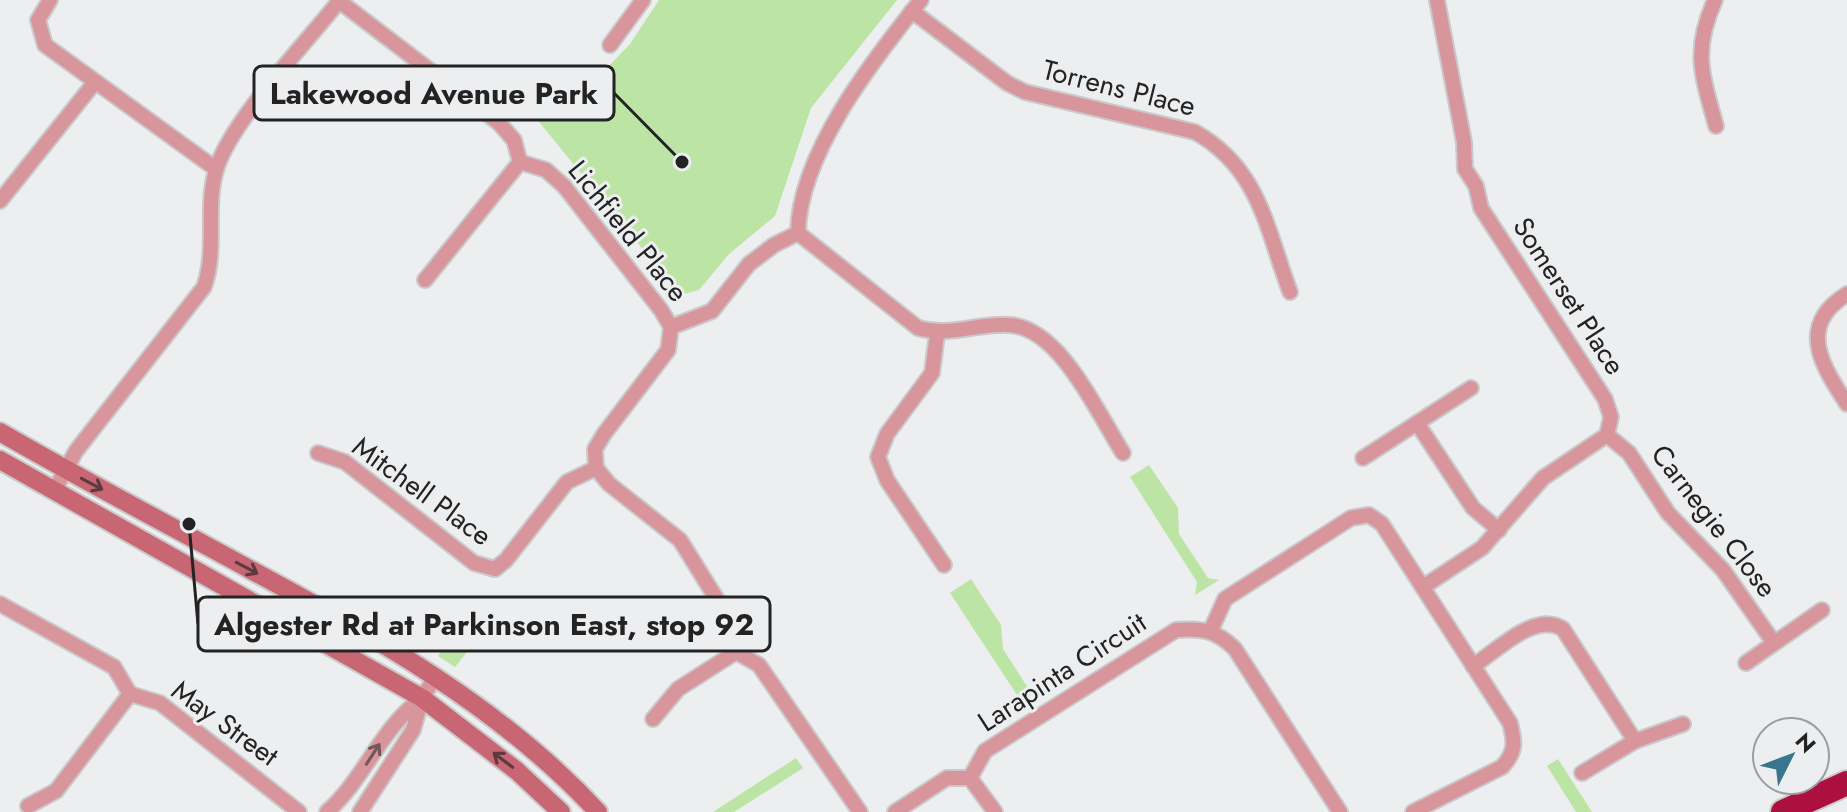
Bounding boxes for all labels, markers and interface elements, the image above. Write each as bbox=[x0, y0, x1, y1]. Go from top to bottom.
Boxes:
street label: Torrens Place bbox=[1038, 49, 1200, 127]
callout: Lakewood Avenue Park bbox=[254, 66, 614, 120]
text: Lakewood Avenue Park bbox=[270, 72, 599, 115]
street label: Lichfield Place bbox=[558, 151, 698, 311]
street label: Somerset Place bbox=[1503, 209, 1635, 383]
street label: Mitchell Place bbox=[344, 426, 500, 556]
street label: Carnegie Close bbox=[1641, 436, 1787, 606]
one-way arrow bbox=[80, 477, 104, 492]
one-way arrow bbox=[235, 560, 258, 576]
callout: Algester Rd at Parkinson East, stop 92 bbox=[198, 597, 770, 651]
street label: Larapinta Circuit bbox=[970, 602, 1154, 742]
text: Algester Rd at Parkinson East, stop 92 bbox=[213, 603, 754, 646]
street label: May Street bbox=[163, 670, 287, 776]
north arrow bbox=[1751, 716, 1831, 796]
text: N bbox=[1788, 725, 1824, 760]
one-way arrow bbox=[365, 743, 382, 765]
one-way arrow bbox=[493, 751, 514, 769]

